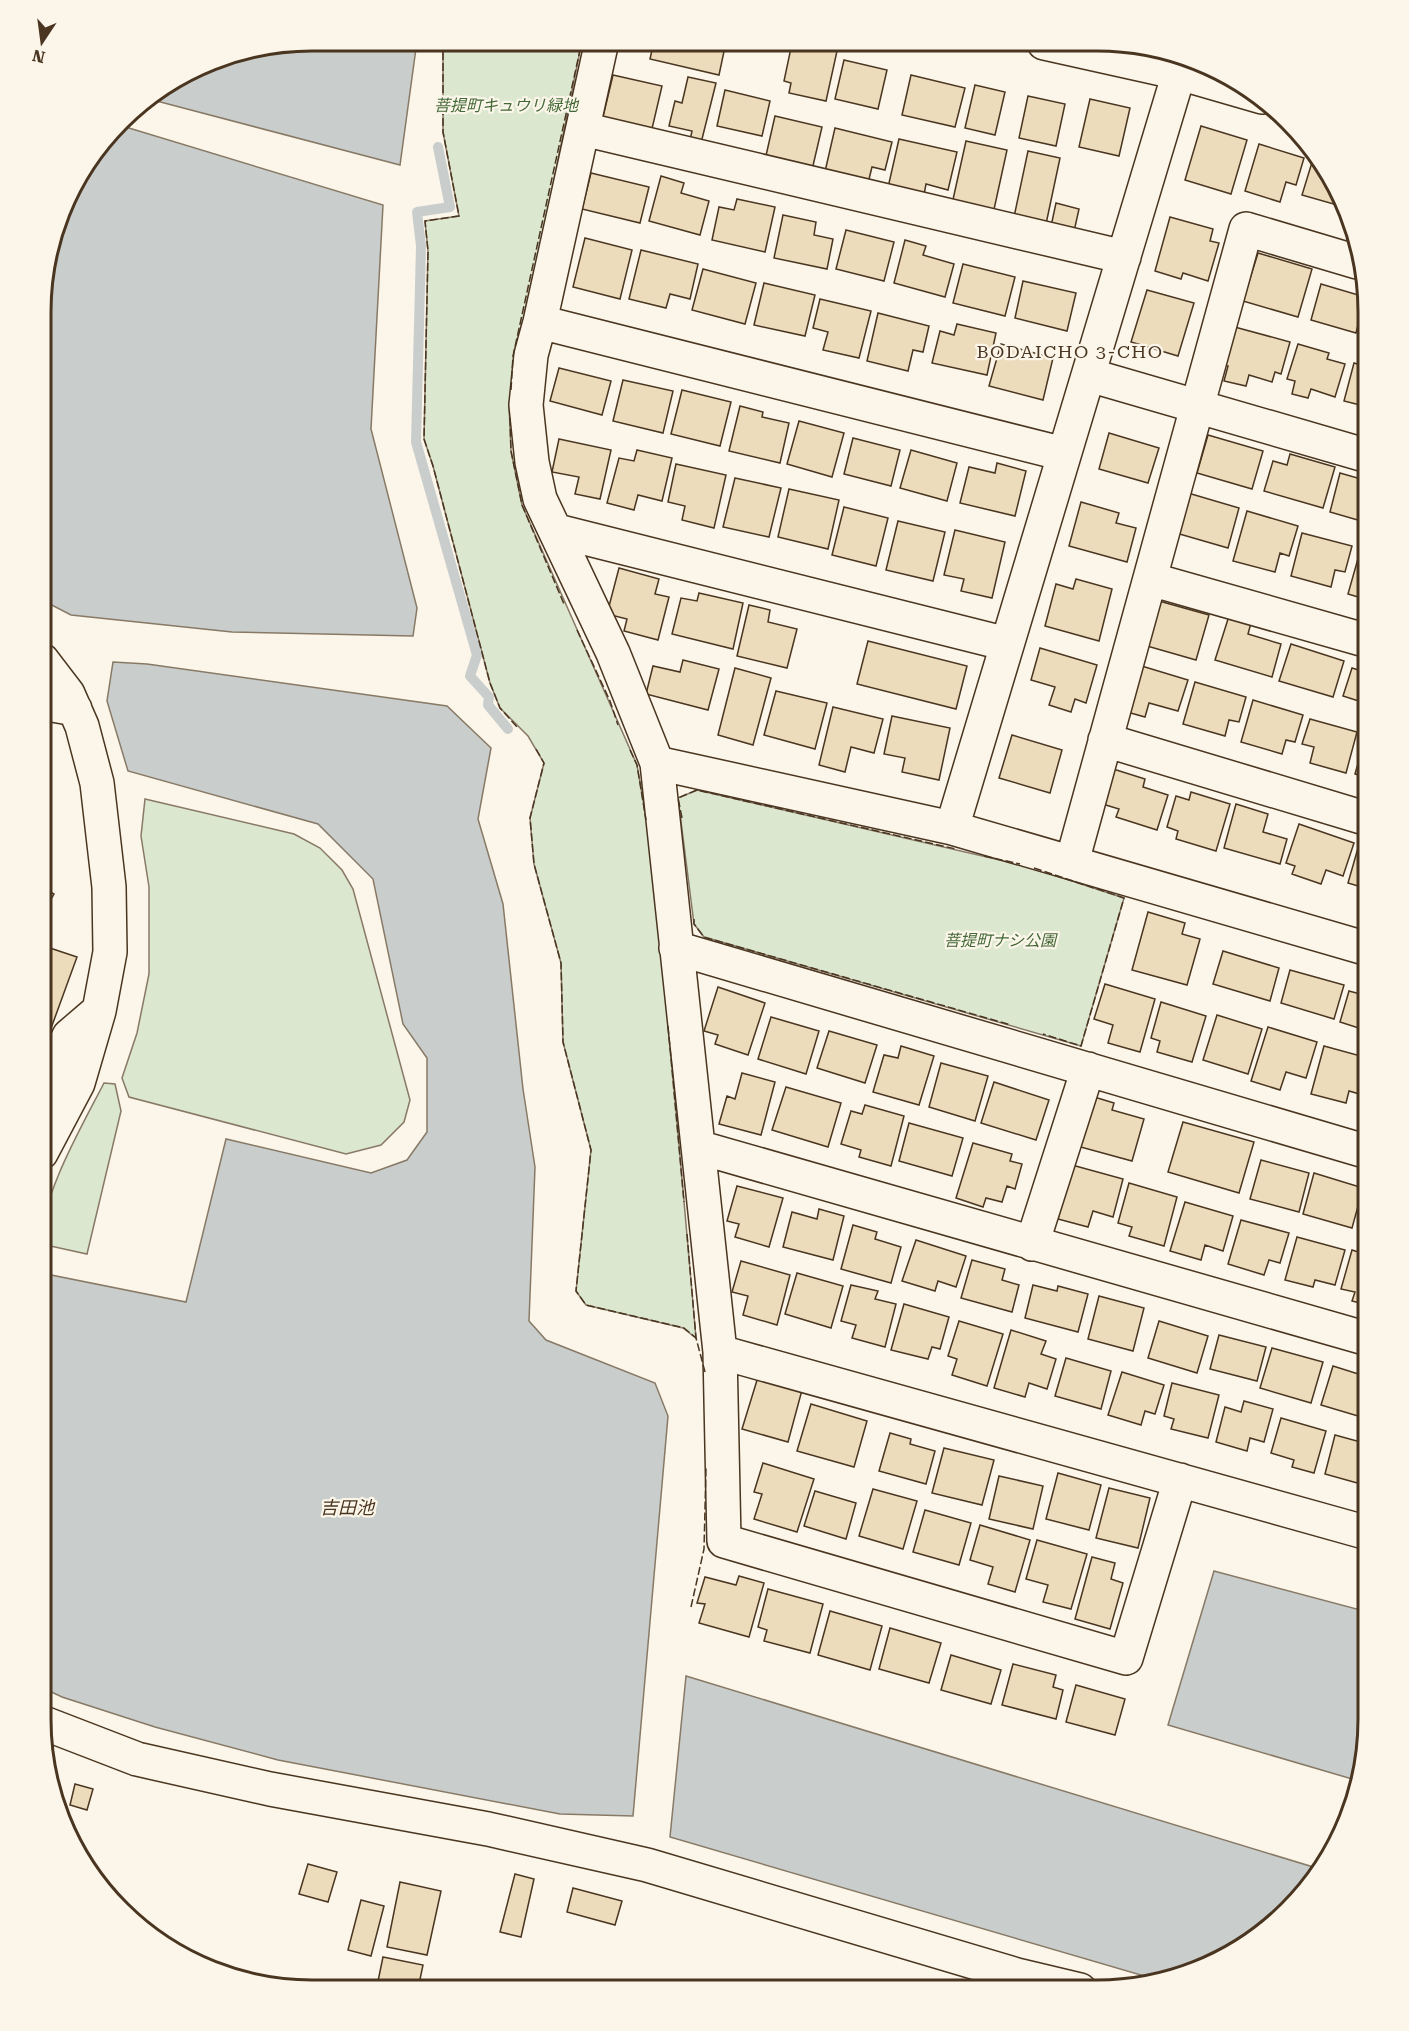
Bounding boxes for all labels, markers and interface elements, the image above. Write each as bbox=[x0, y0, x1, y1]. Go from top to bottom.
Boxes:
north arrow bbox=[12, 12, 72, 72]
text: N bbox=[31, 45, 47, 67]
park label: 菩提町キュウリ緑地 bbox=[434, 96, 580, 115]
district label: BODAICHO 3-CHO bbox=[976, 341, 1164, 362]
park label: 菩提町ナシ公園 bbox=[944, 931, 1058, 950]
water label: 吉田池 bbox=[320, 1497, 376, 1518]

